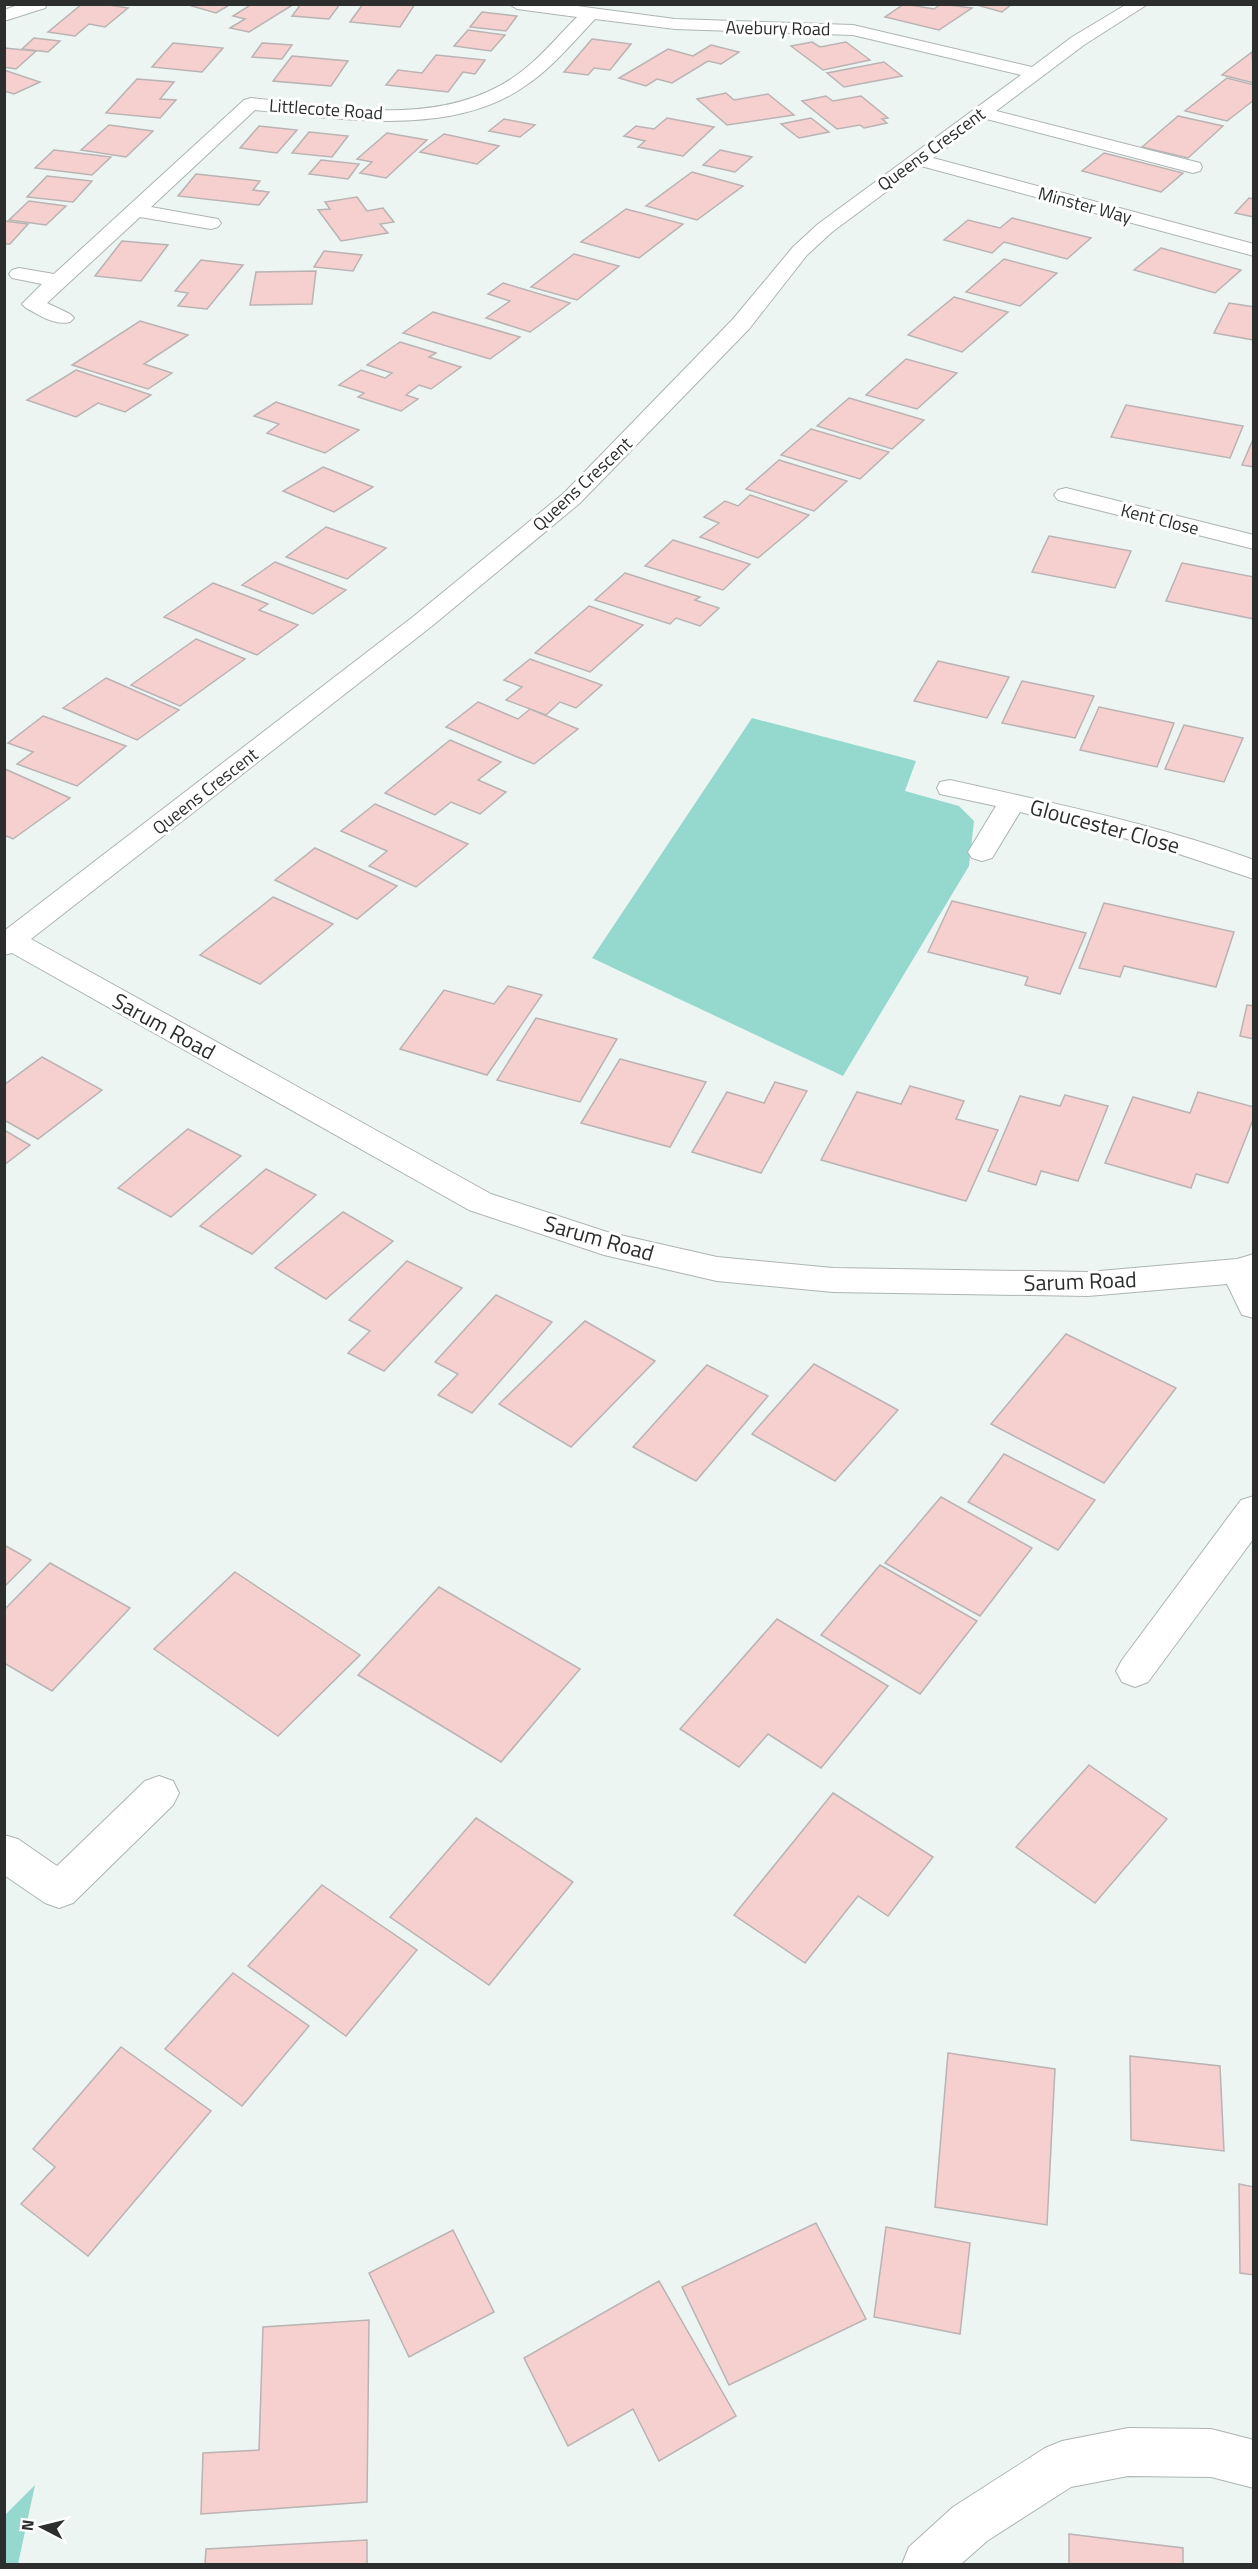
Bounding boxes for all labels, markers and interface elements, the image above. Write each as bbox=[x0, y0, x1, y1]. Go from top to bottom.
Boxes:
street label: Avebury Road bbox=[725, 14, 831, 42]
street label: Littlecote Road bbox=[268, 92, 384, 126]
street label: Queens Crescent bbox=[871, 100, 991, 197]
street label: Minster Way bbox=[1035, 180, 1135, 231]
street label: Queens Crescent bbox=[526, 430, 638, 537]
street label: Kent Close bbox=[1118, 496, 1202, 542]
street label: Queens Crescent bbox=[146, 741, 264, 841]
street label: Gloucester Close bbox=[1026, 790, 1184, 862]
street label: Sarum Road bbox=[106, 984, 222, 1068]
street label: Sarum Road bbox=[540, 1206, 658, 1270]
street label: Sarum Road bbox=[1023, 1262, 1137, 1300]
north arrow bbox=[12, 2497, 72, 2557]
text: N bbox=[15, 2518, 40, 2532]

